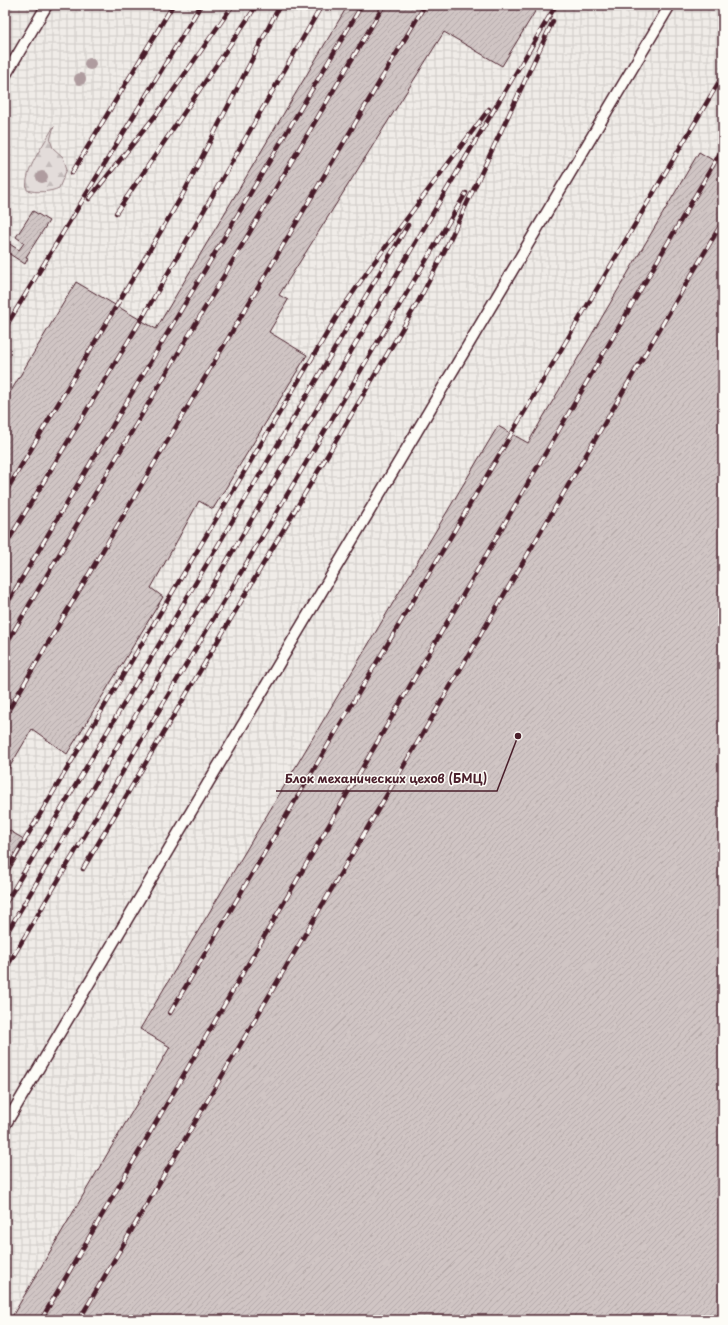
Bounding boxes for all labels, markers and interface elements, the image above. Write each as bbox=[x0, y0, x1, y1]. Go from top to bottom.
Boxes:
callout: Блок механических цехов (БМЦ) bbox=[276, 767, 497, 791]
text: Блок механических цехов (БМЦ) bbox=[285, 769, 487, 787]

